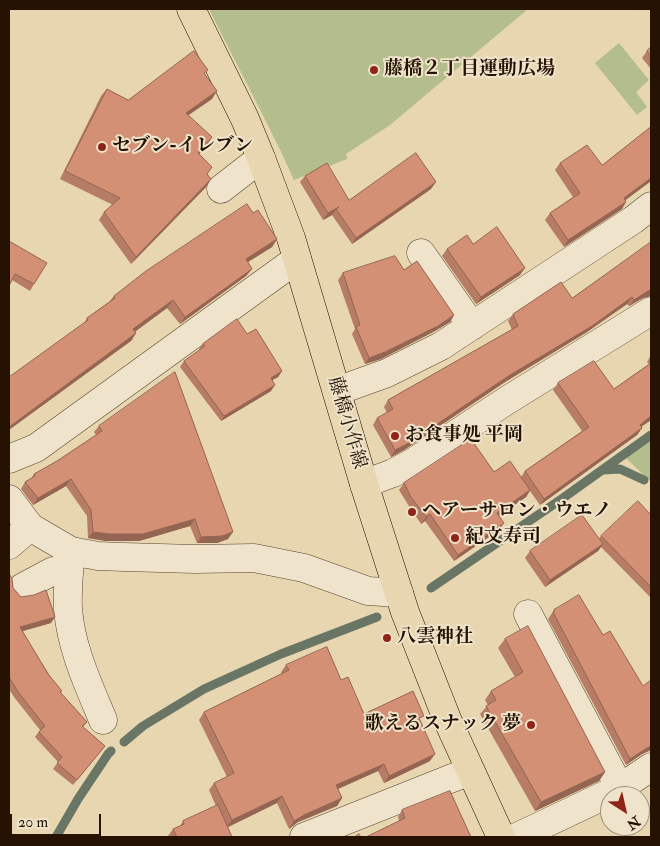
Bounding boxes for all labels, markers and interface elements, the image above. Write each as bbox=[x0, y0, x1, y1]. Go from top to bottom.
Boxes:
place label: 藤橋２丁目運動広場 bbox=[384, 59, 555, 81]
marker: 藤橋２丁目運動広場 bbox=[368, 64, 380, 76]
place label: セブン-イレブン bbox=[112, 136, 253, 158]
marker: セブン-イレブン bbox=[96, 141, 108, 153]
street label: 藤橋小作線 bbox=[322, 374, 370, 472]
place label: お食事処 平岡 bbox=[405, 425, 523, 447]
marker: お食事処 平岡 bbox=[389, 430, 401, 442]
place label: ヘアーサロン・ウエノ bbox=[422, 501, 611, 523]
marker: ヘアーサロン・ウエノ bbox=[406, 506, 418, 518]
place label: 紀文寿司 bbox=[465, 527, 541, 549]
marker: 紀文寿司 bbox=[449, 532, 461, 544]
place label: 八雲神社 bbox=[397, 627, 473, 649]
marker: 八雲神社 bbox=[381, 632, 393, 644]
place label: 歌えるスナック 夢 bbox=[365, 714, 521, 736]
marker: 歌えるスナック 夢 bbox=[525, 719, 537, 731]
north arrow bbox=[600, 786, 650, 836]
scale bar bbox=[12, 804, 104, 836]
text: N bbox=[623, 812, 643, 833]
text: 20 m bbox=[18, 813, 48, 832]

